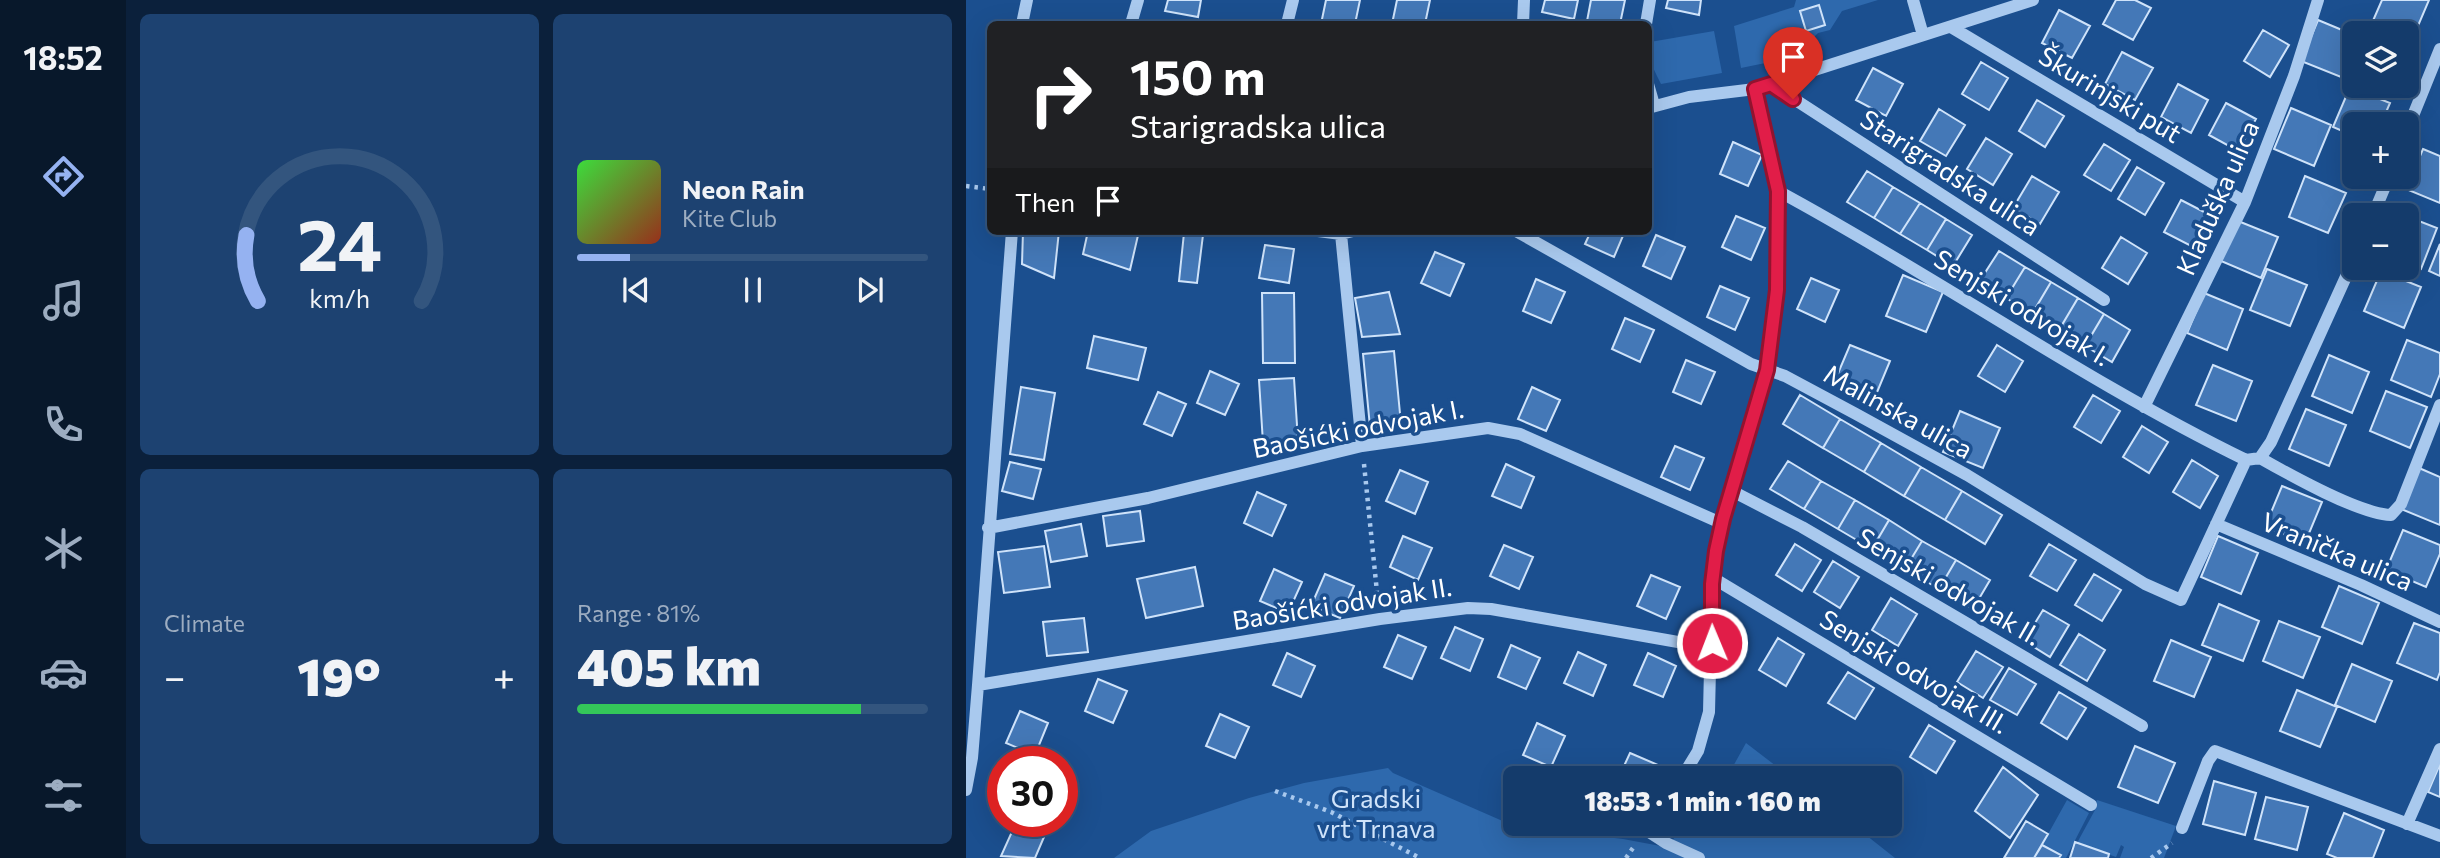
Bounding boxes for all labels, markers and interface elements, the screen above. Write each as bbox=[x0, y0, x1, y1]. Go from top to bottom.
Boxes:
map controls bbox=[2342, 21, 2419, 280]
button: layers bbox=[2342, 21, 2419, 98]
pin bbox=[1763, 27, 1823, 99]
text: 18:52 bbox=[23, 37, 103, 77]
icon: arrive bbox=[1774, 38, 1812, 76]
street label: Škurinjski put bbox=[2034, 39, 2188, 148]
text: 150 m bbox=[1130, 45, 1265, 105]
icon: right bbox=[1015, 49, 1106, 140]
street label: Starigradska ulica bbox=[1855, 102, 2046, 241]
text: Starigradska ulica bbox=[1130, 105, 1386, 145]
button: + bbox=[2342, 112, 2419, 189]
street label: Kladuška ulica bbox=[2169, 115, 2265, 279]
icon: directions bbox=[39, 152, 88, 201]
text: Neon Rain bbox=[682, 173, 805, 204]
icon: arrive bbox=[1089, 182, 1127, 220]
text: Then bbox=[1015, 186, 1075, 217]
text: 24 bbox=[297, 197, 382, 286]
button: − bbox=[2342, 203, 2419, 280]
text: Kite Club bbox=[682, 204, 777, 232]
street label: Senjski odvojak I. bbox=[1929, 242, 2116, 371]
icon: previous bbox=[617, 271, 655, 309]
icon: pause bbox=[734, 271, 772, 309]
icon: next bbox=[851, 271, 889, 309]
icon: music bbox=[39, 276, 88, 325]
text: km/h bbox=[309, 283, 370, 313]
street label: Malinska ulica bbox=[1819, 357, 1978, 464]
street label: Baošićki odvojak I. bbox=[1249, 392, 1466, 463]
icon: phone bbox=[39, 400, 88, 449]
street label: Vranička ulica bbox=[2257, 505, 2418, 596]
street label: Senjski odvojak II. bbox=[1852, 521, 2047, 651]
icon: climate bbox=[39, 524, 88, 573]
street label: Baošićki odvojak II. bbox=[1230, 570, 1454, 635]
text: Range · 81% bbox=[577, 599, 700, 627]
street label: Senjski odvojak III. bbox=[1815, 602, 2015, 739]
position arrow bbox=[1675, 606, 1749, 680]
text: Climate bbox=[164, 609, 245, 637]
text: 405 km bbox=[577, 633, 761, 697]
text: 19° bbox=[297, 643, 381, 707]
icon: car bbox=[39, 648, 88, 697]
text: − bbox=[164, 652, 186, 699]
text: + bbox=[493, 652, 515, 699]
speed limit sign: 30 bbox=[987, 746, 1078, 837]
icon: filters bbox=[39, 771, 88, 820]
park label: Gradski vrt Trnava bbox=[1316, 782, 1436, 843]
text: 18:53 · 1 min · 160 m bbox=[1584, 785, 1821, 816]

